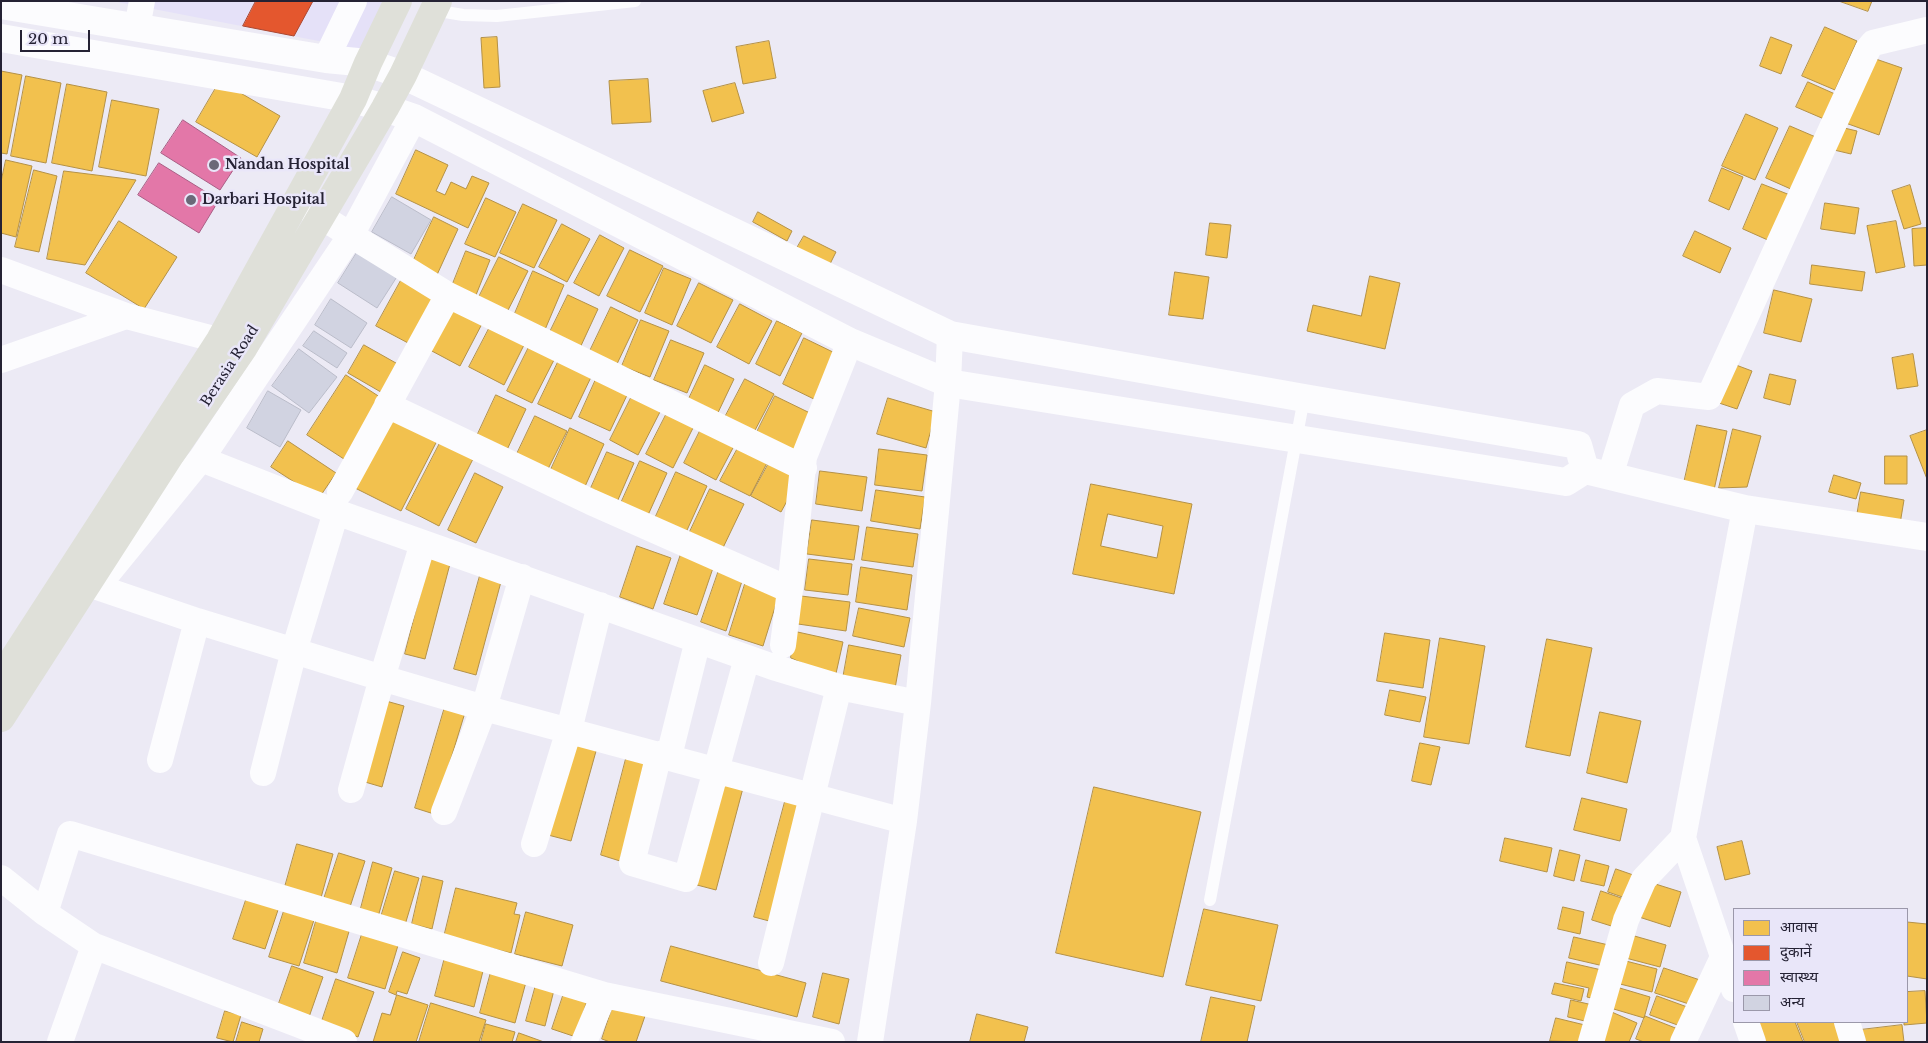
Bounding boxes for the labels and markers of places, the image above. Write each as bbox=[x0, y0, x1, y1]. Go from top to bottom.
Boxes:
place label: Nandan Hospital bbox=[225, 157, 349, 173]
marker: Nandan Hospital bbox=[207, 158, 221, 172]
place label: Darbari Hospital bbox=[202, 192, 325, 208]
marker: Darbari Hospital bbox=[184, 193, 198, 207]

